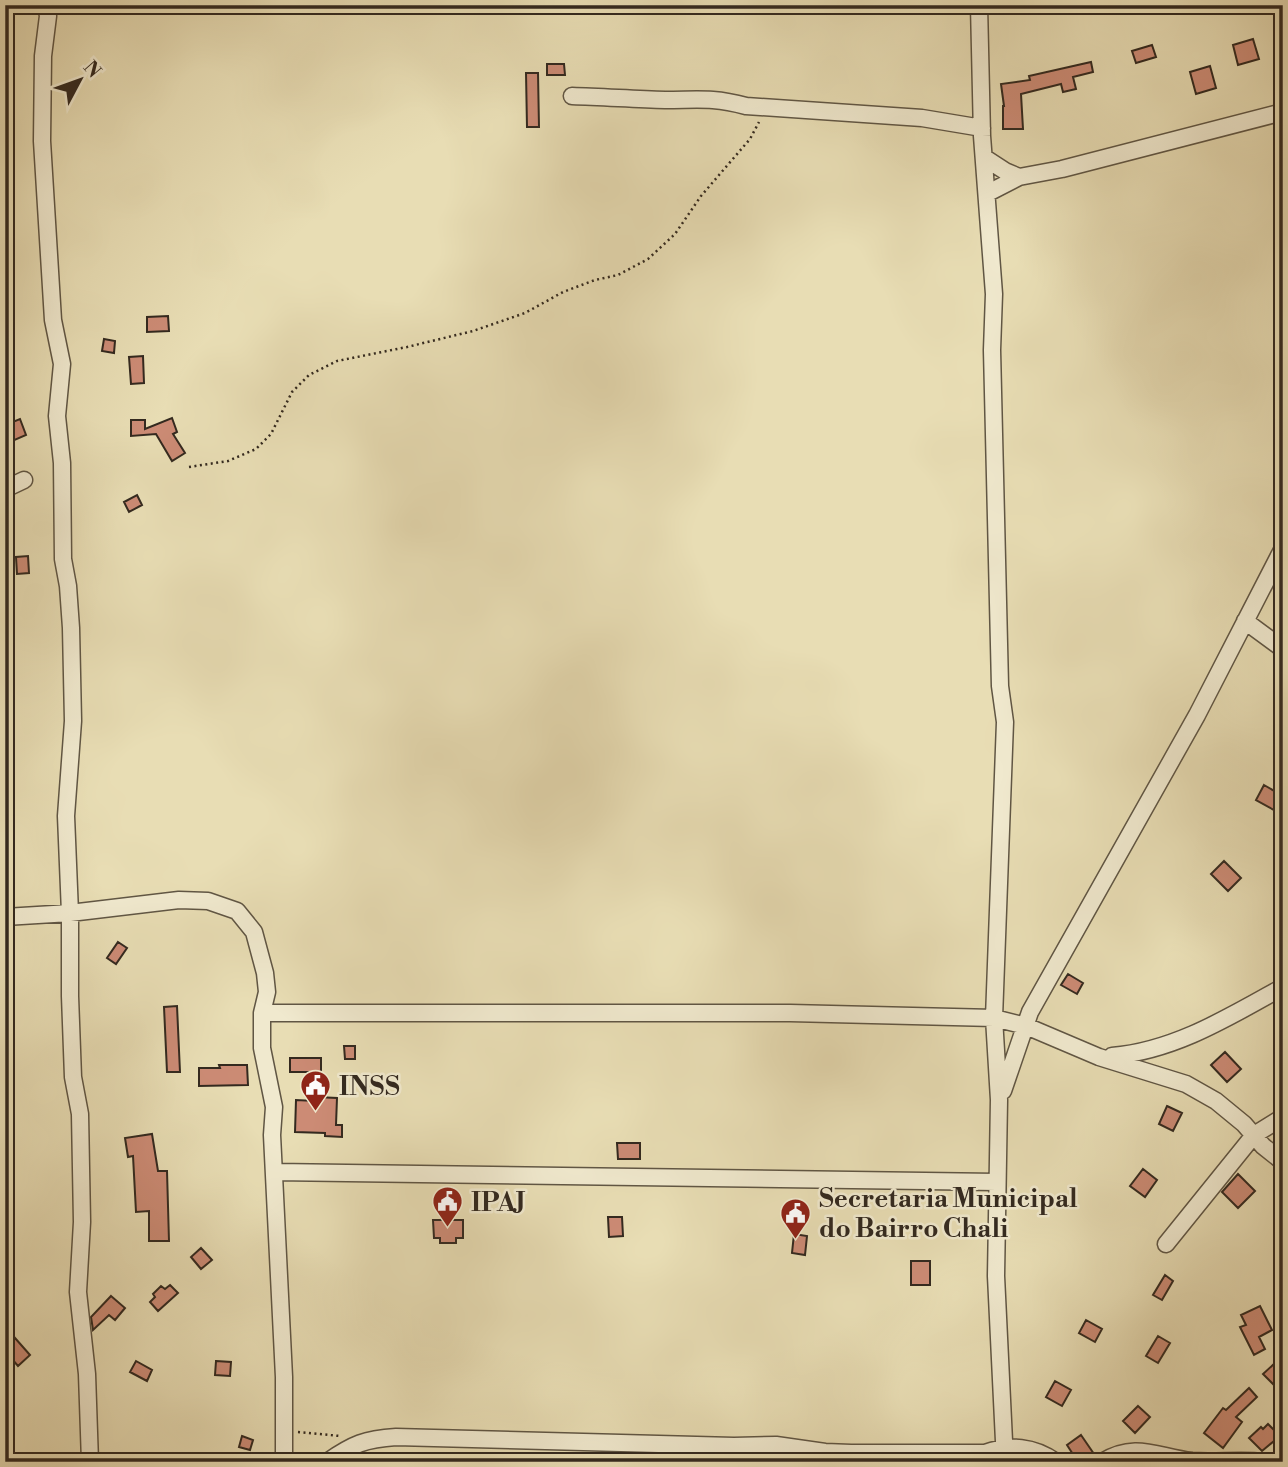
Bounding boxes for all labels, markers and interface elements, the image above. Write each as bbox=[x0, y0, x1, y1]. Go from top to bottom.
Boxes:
north arrow bbox=[46, 46, 116, 116]
text: N bbox=[78, 56, 106, 83]
public building icon: INSS bbox=[299, 1069, 333, 1113]
place label: INSS bbox=[339, 1071, 400, 1103]
place label: Secretaria Municipal do Bairro Chali bbox=[819, 1183, 1078, 1245]
public building icon: IPAJ bbox=[431, 1185, 465, 1229]
place label: IPAJ bbox=[471, 1187, 526, 1219]
public building icon: Secretaria Municipal do Bairro Chali bbox=[779, 1196, 813, 1240]

